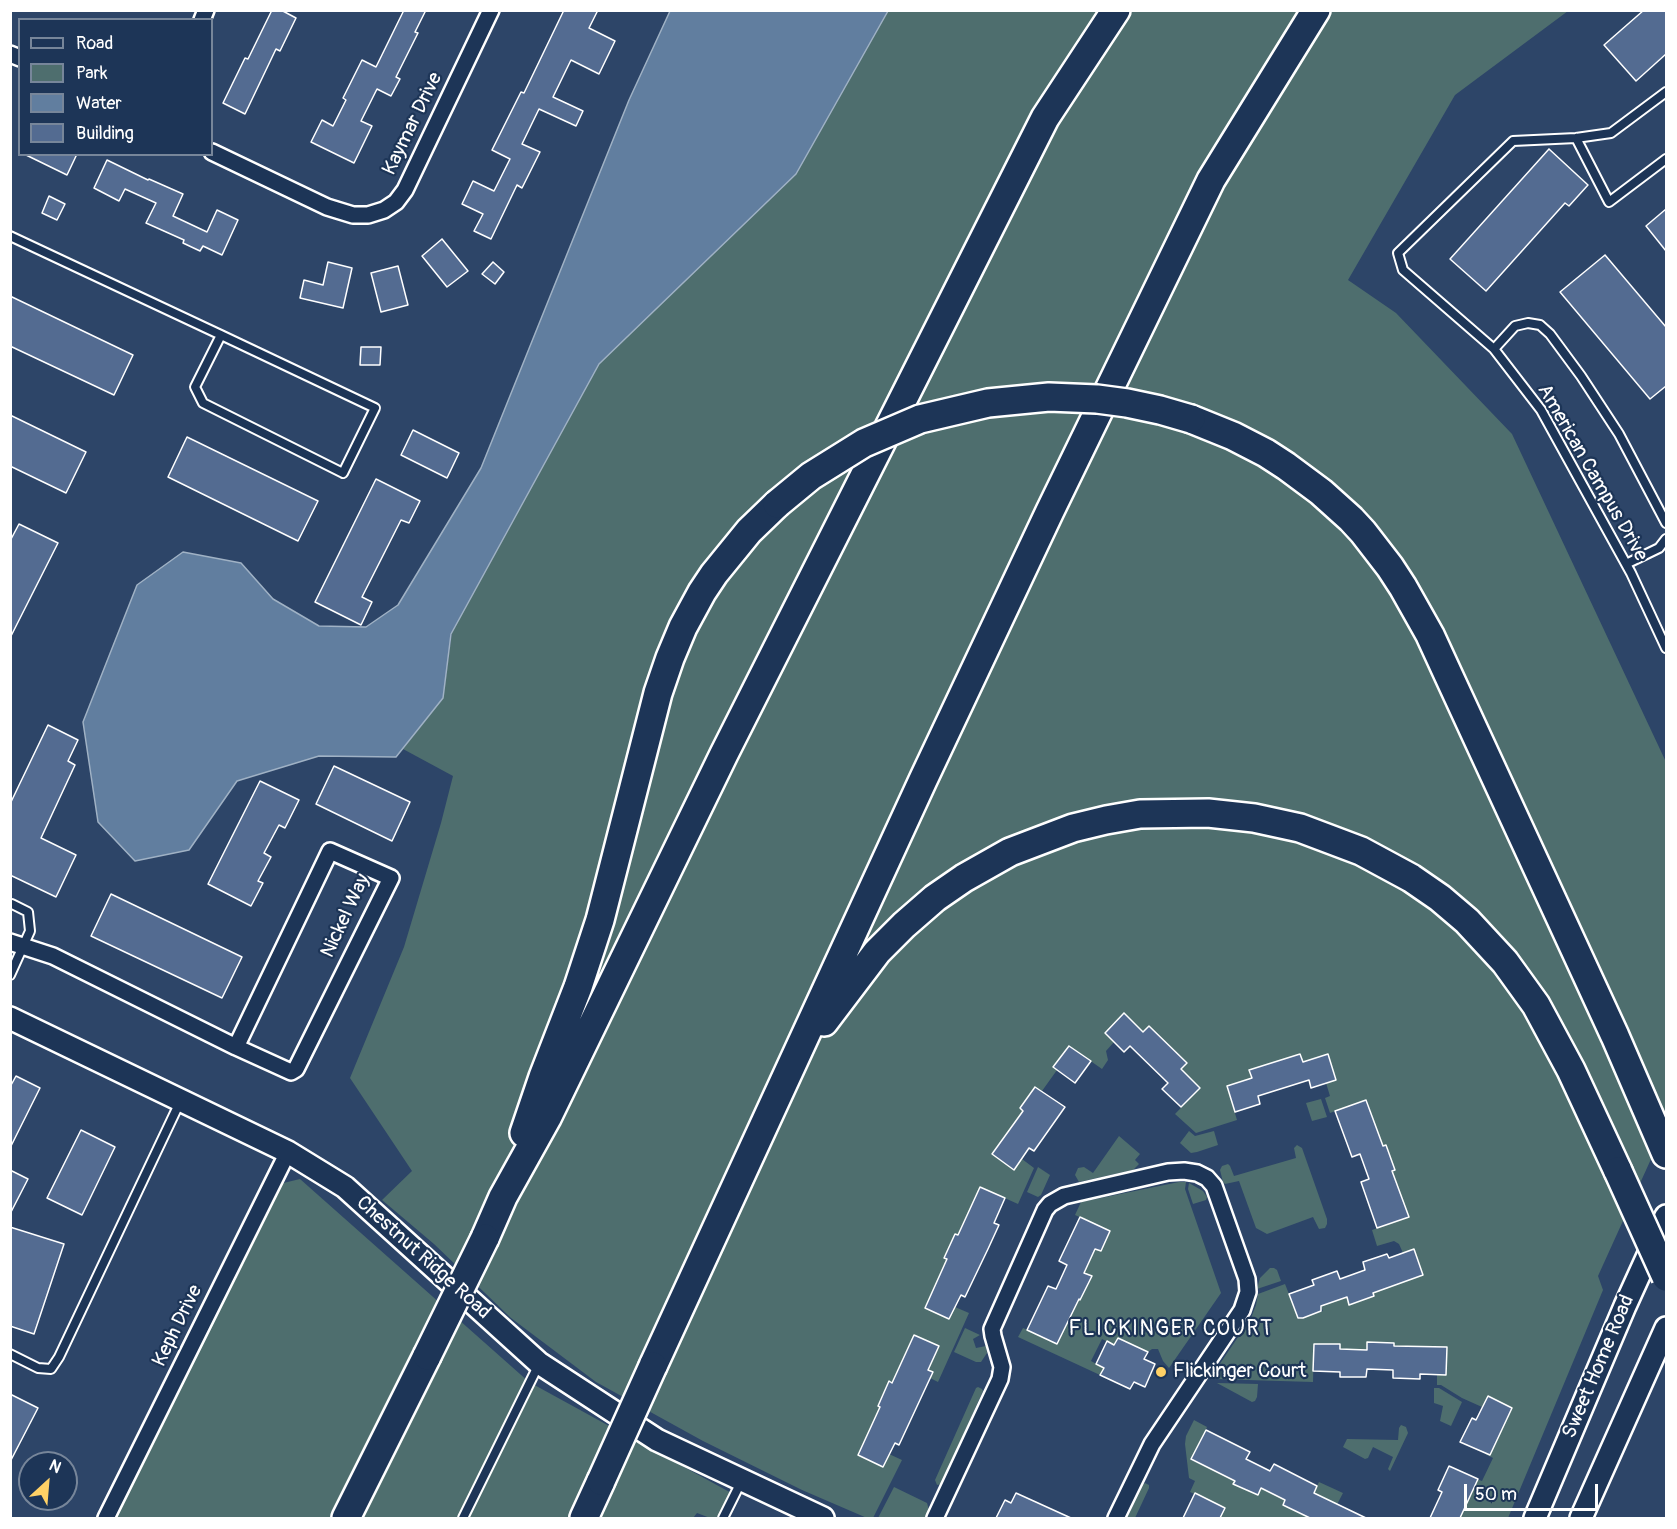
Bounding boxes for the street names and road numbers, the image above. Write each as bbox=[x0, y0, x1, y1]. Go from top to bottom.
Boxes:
street label: Kaymar Drive bbox=[378, 69, 448, 179]
street label: American Campus Drive bbox=[1532, 380, 1652, 566]
street label: Nickel Way bbox=[316, 870, 376, 962]
street label: Chestnut Ridge Road bbox=[351, 1191, 495, 1325]
street label: Keph Drive bbox=[148, 1281, 208, 1371]
street label: Sweet Home Road bbox=[1558, 1292, 1640, 1442]

